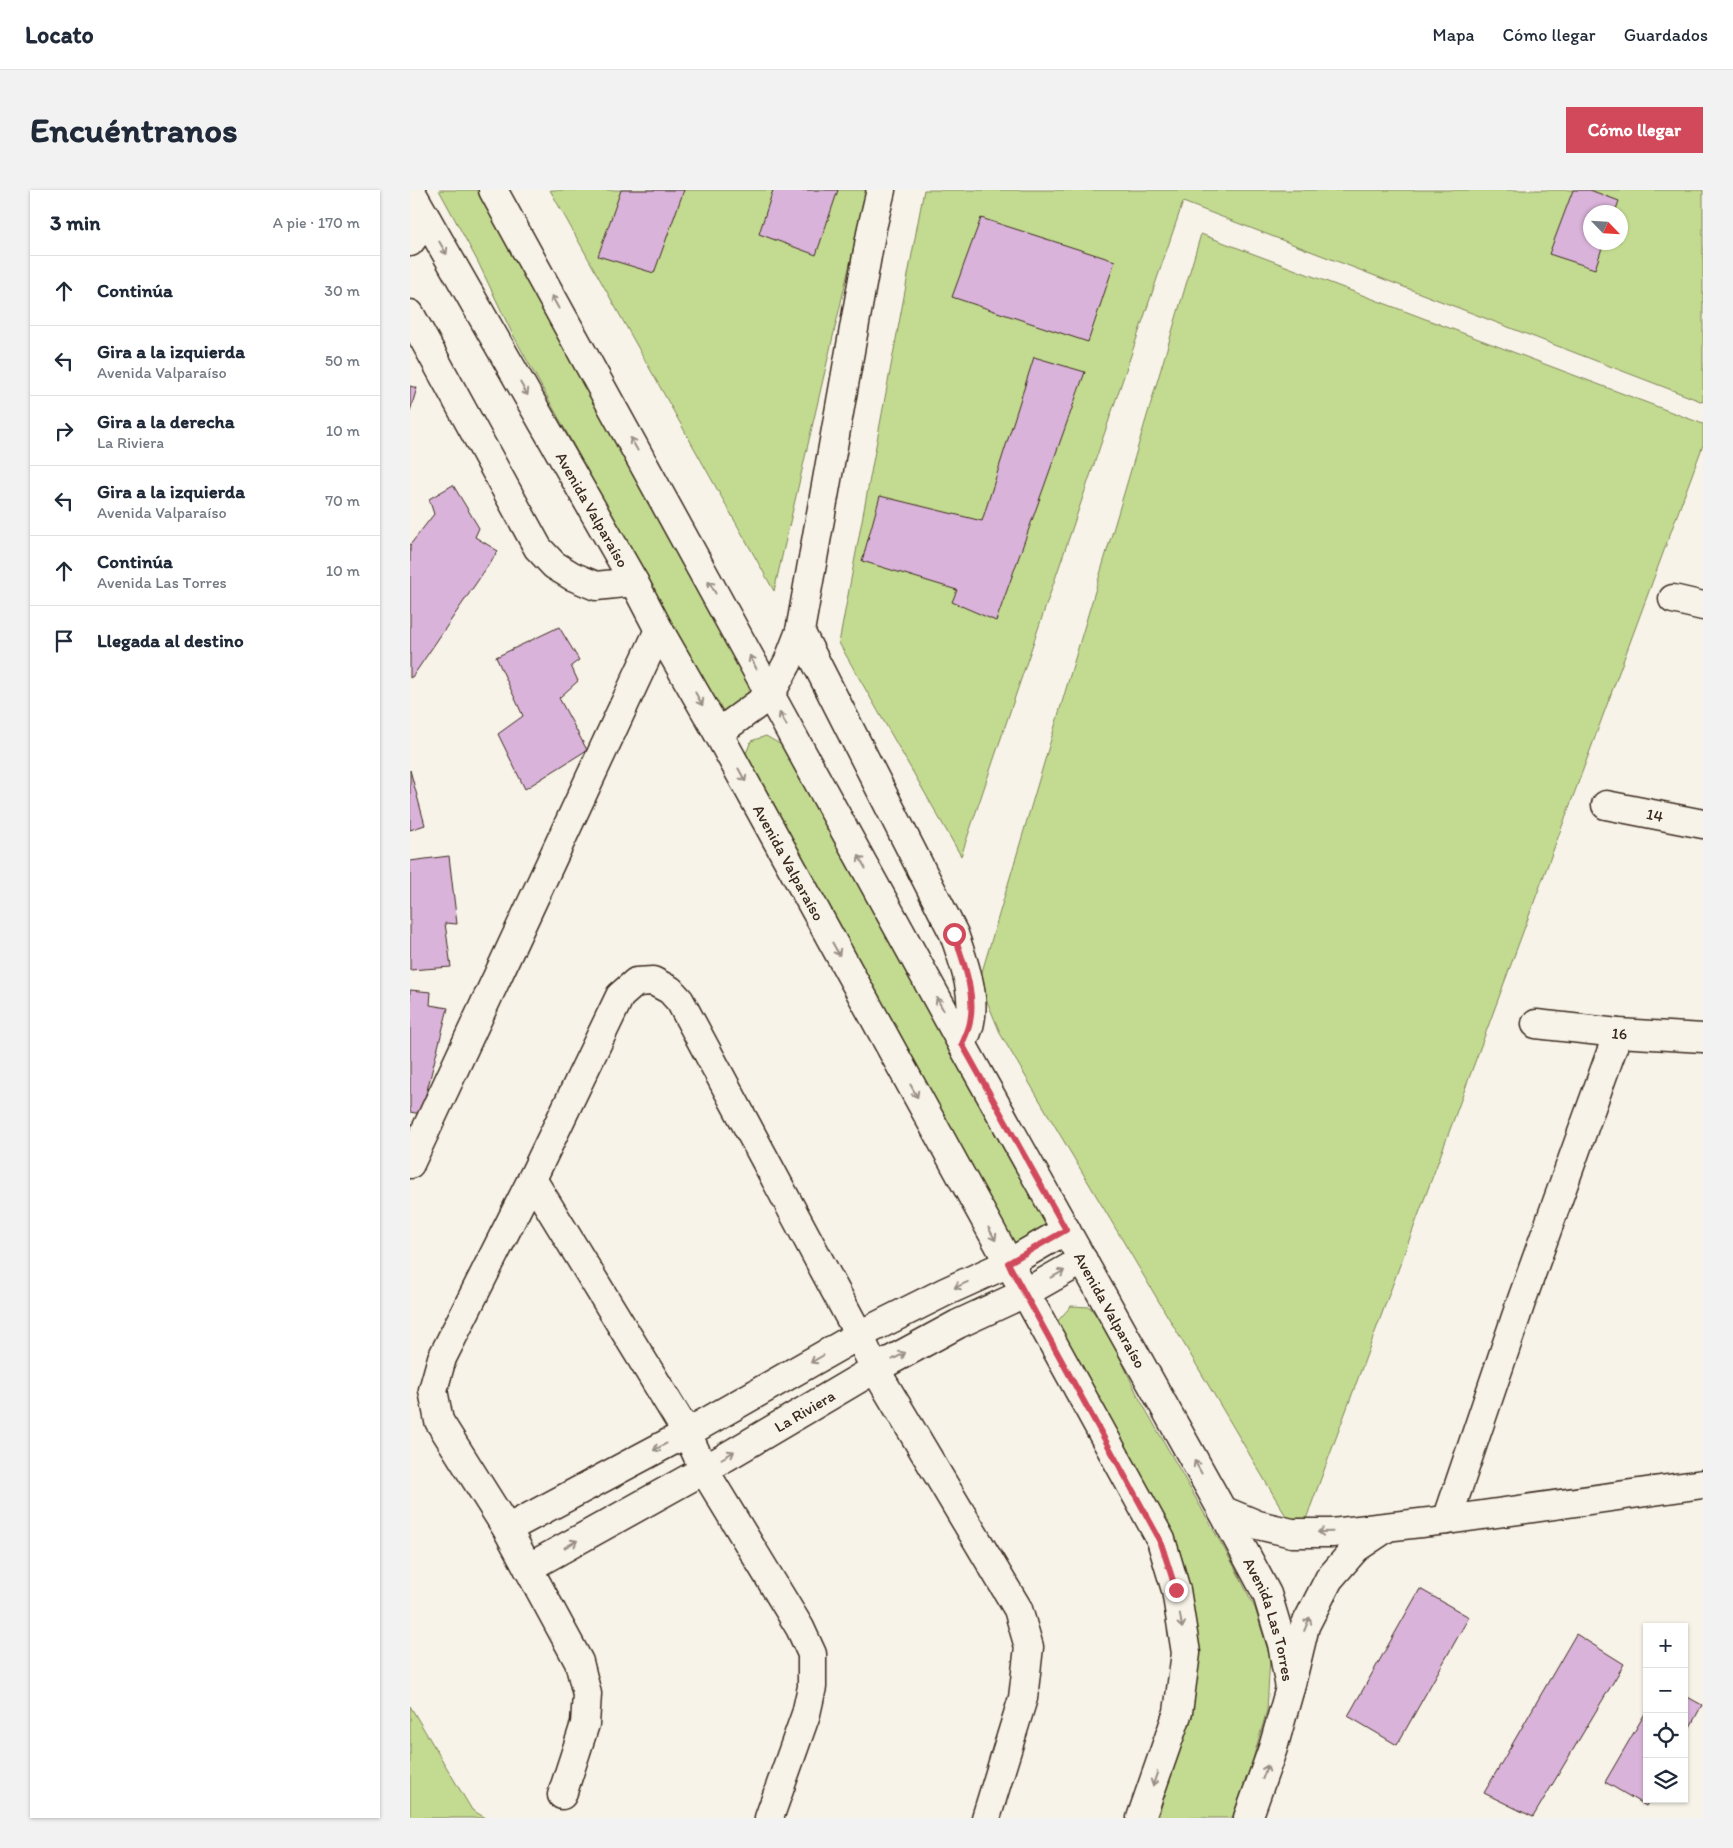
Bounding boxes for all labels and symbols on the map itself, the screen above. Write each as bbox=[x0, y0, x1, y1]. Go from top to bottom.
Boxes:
north arrow bbox=[1583, 205, 1628, 250]
one-way arrow bbox=[438, 240, 448, 254]
one-way arrow bbox=[550, 295, 559, 310]
one-way arrow bbox=[519, 381, 529, 395]
one-way arrow bbox=[628, 438, 638, 452]
street label: Avenida Valparaíso bbox=[552, 448, 633, 571]
one-way arrow bbox=[707, 579, 717, 594]
one-way arrow bbox=[748, 655, 757, 670]
one-way arrow bbox=[695, 692, 705, 706]
one-way arrow bbox=[778, 713, 788, 727]
one-way arrow bbox=[737, 768, 747, 782]
street label: Avenida Valparaíso bbox=[749, 801, 829, 924]
street label: 14 bbox=[1645, 804, 1666, 826]
one-way arrow bbox=[857, 854, 867, 869]
route start bbox=[943, 923, 966, 946]
one-way arrow bbox=[832, 941, 842, 955]
one-way arrow bbox=[935, 997, 944, 1012]
street label: 16 bbox=[1611, 1023, 1628, 1043]
one-way arrow bbox=[910, 1083, 920, 1098]
one-way arrow bbox=[988, 1226, 998, 1240]
street label: Avenida Valparaíso bbox=[1071, 1249, 1150, 1371]
one-way arrow bbox=[1051, 1268, 1065, 1278]
one-way arrow bbox=[954, 1280, 969, 1290]
one-way arrow bbox=[891, 1351, 905, 1361]
one-way arrow bbox=[809, 1354, 824, 1364]
street label: La Riviera bbox=[771, 1385, 838, 1436]
one-way arrow bbox=[653, 1443, 668, 1453]
one-way arrow bbox=[720, 1450, 734, 1460]
one-way arrow bbox=[1193, 1460, 1203, 1475]
one-way arrow bbox=[1318, 1528, 1334, 1537]
one-way arrow bbox=[563, 1539, 578, 1548]
street label: Avenida Las Torres bbox=[1240, 1554, 1298, 1683]
route end bbox=[1165, 1579, 1188, 1602]
one-way arrow bbox=[1176, 1613, 1186, 1629]
one-way arrow bbox=[1302, 1617, 1312, 1632]
one-way arrow bbox=[1261, 1765, 1270, 1780]
one-way arrow bbox=[1149, 1771, 1159, 1787]

